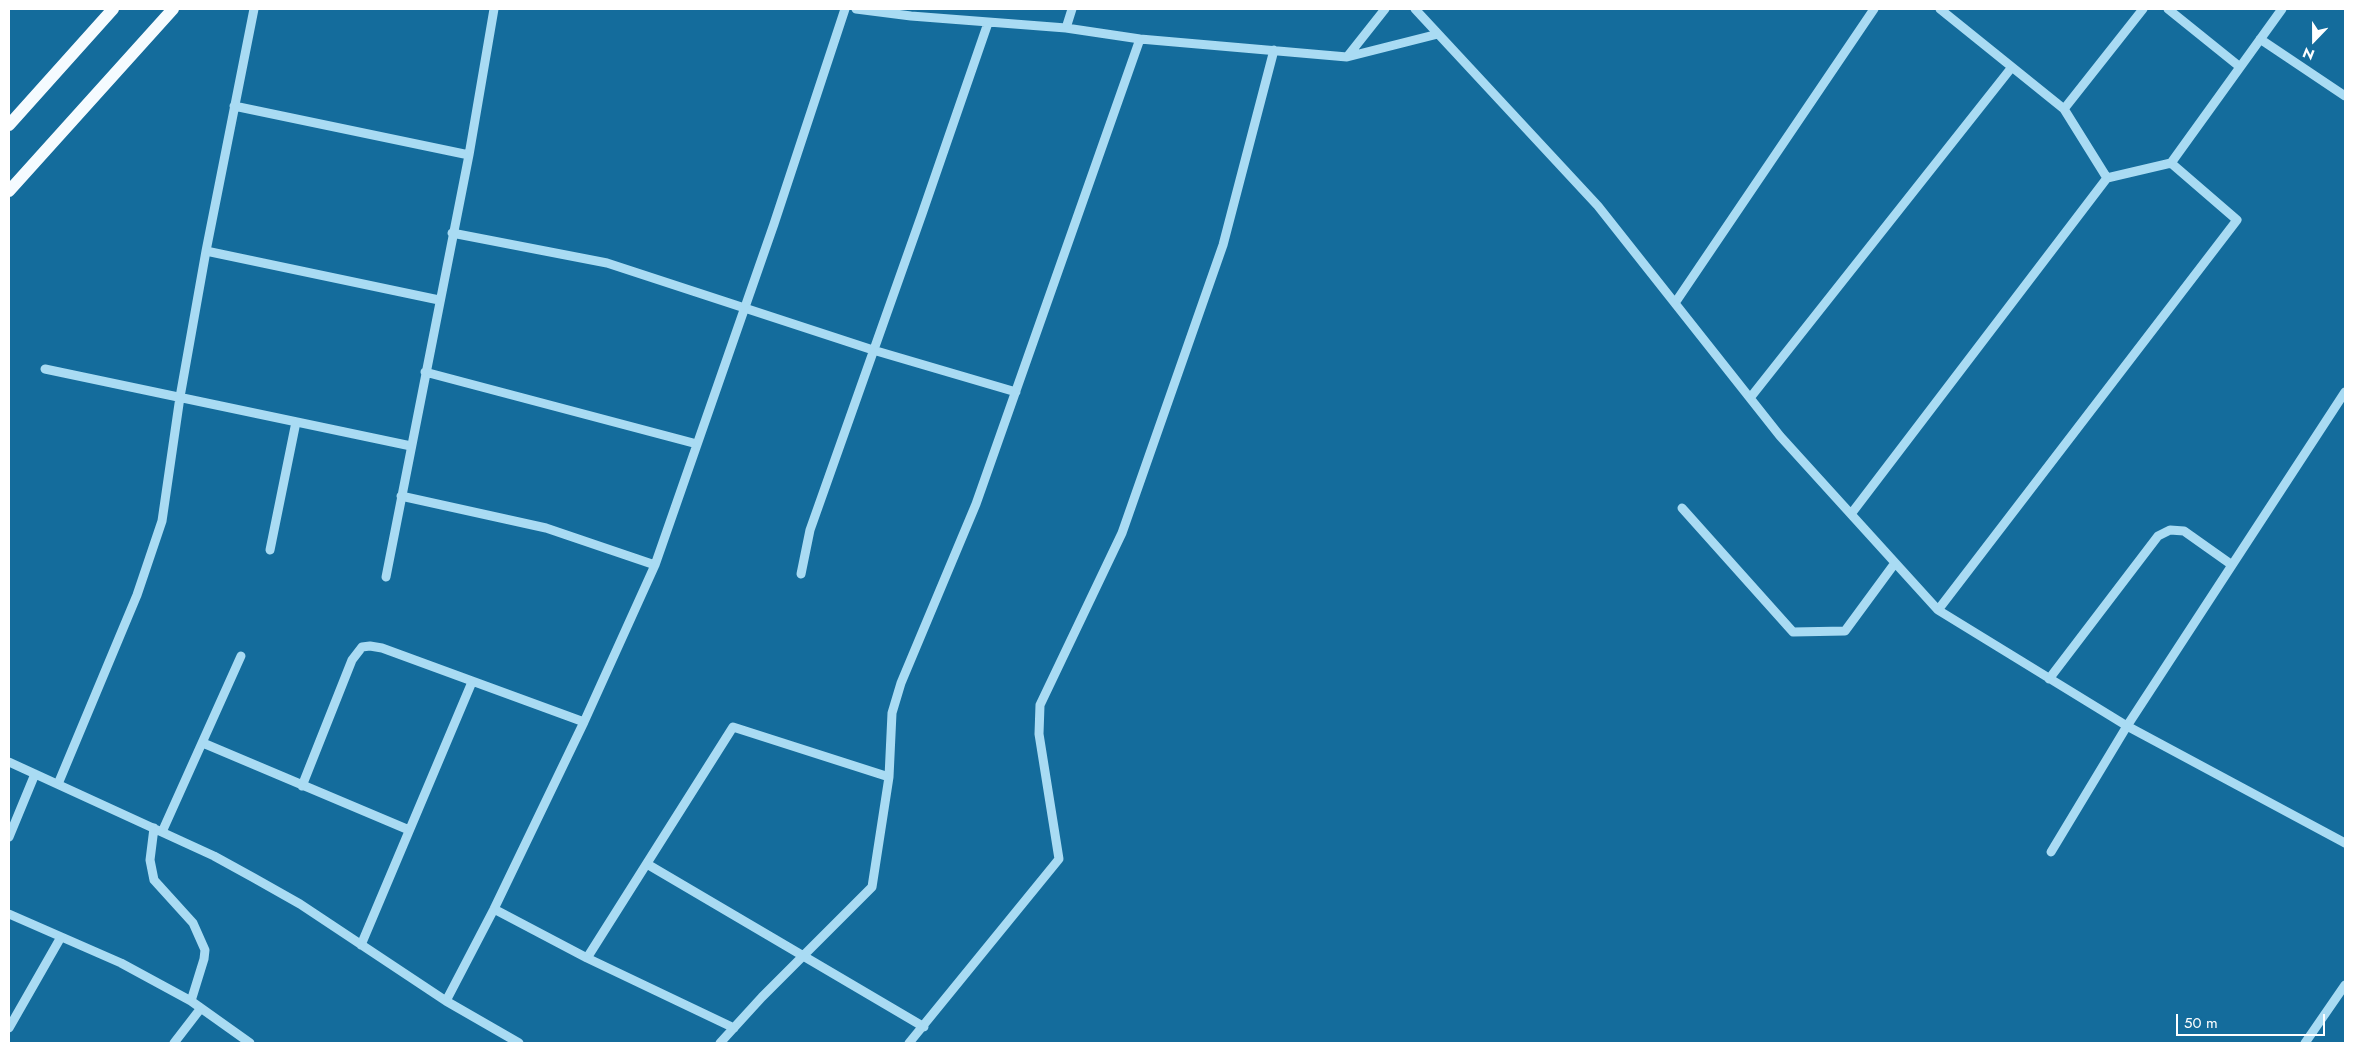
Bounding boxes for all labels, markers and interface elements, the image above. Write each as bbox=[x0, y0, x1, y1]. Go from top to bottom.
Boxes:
north arrow bbox=[2289, 15, 2339, 65]
text: N bbox=[2299, 43, 2317, 65]
scale bar bbox=[2179, 1004, 2328, 1036]
text: 50 m bbox=[2184, 1012, 2218, 1034]

